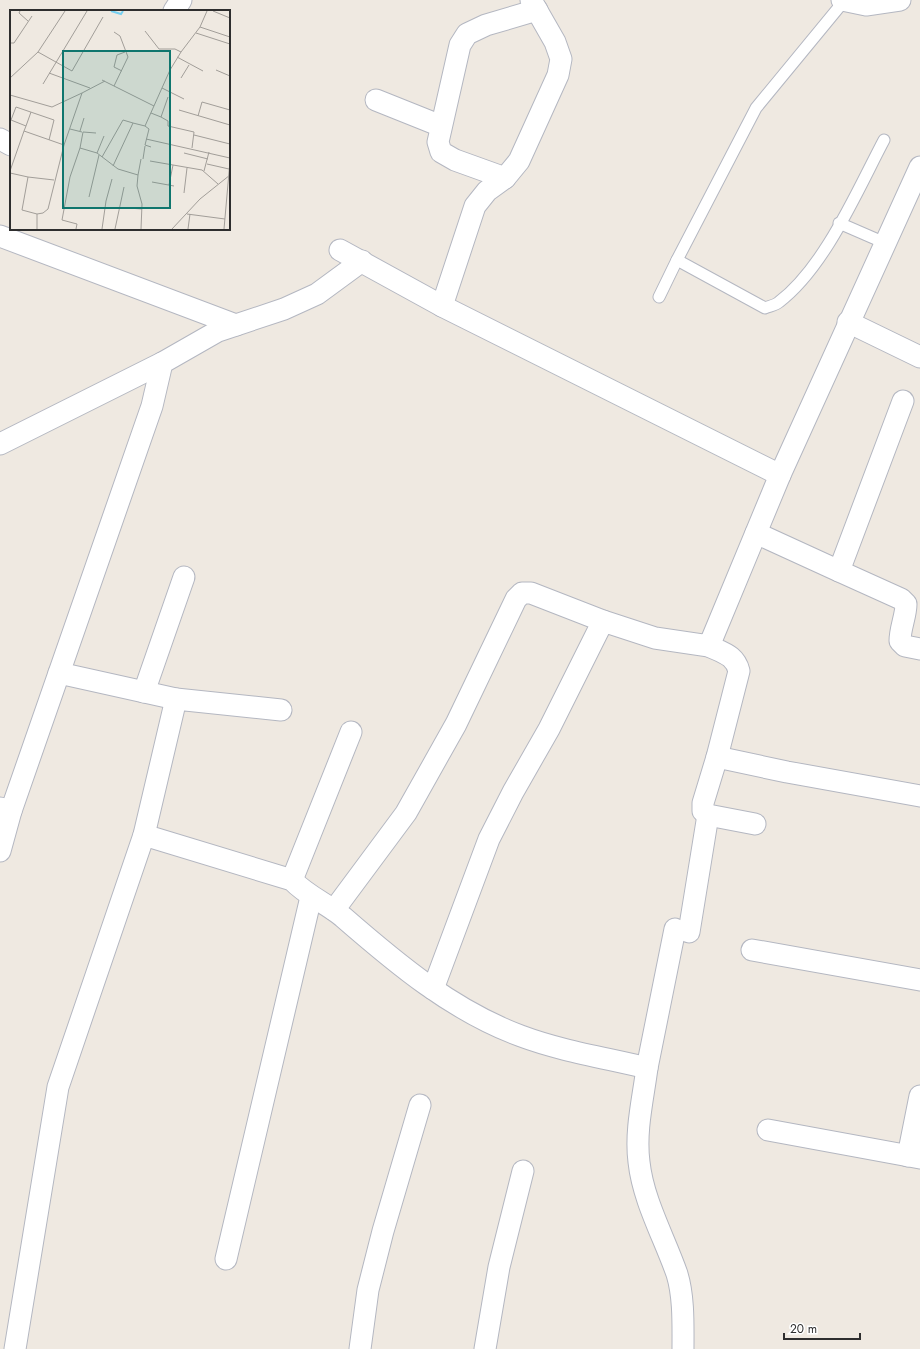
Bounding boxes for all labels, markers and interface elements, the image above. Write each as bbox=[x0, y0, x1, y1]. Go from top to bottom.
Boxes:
inset map bbox=[10, 10, 230, 230]
scale bar bbox=[784, 1315, 860, 1341]
text: 20 m bbox=[790, 1320, 817, 1338]

